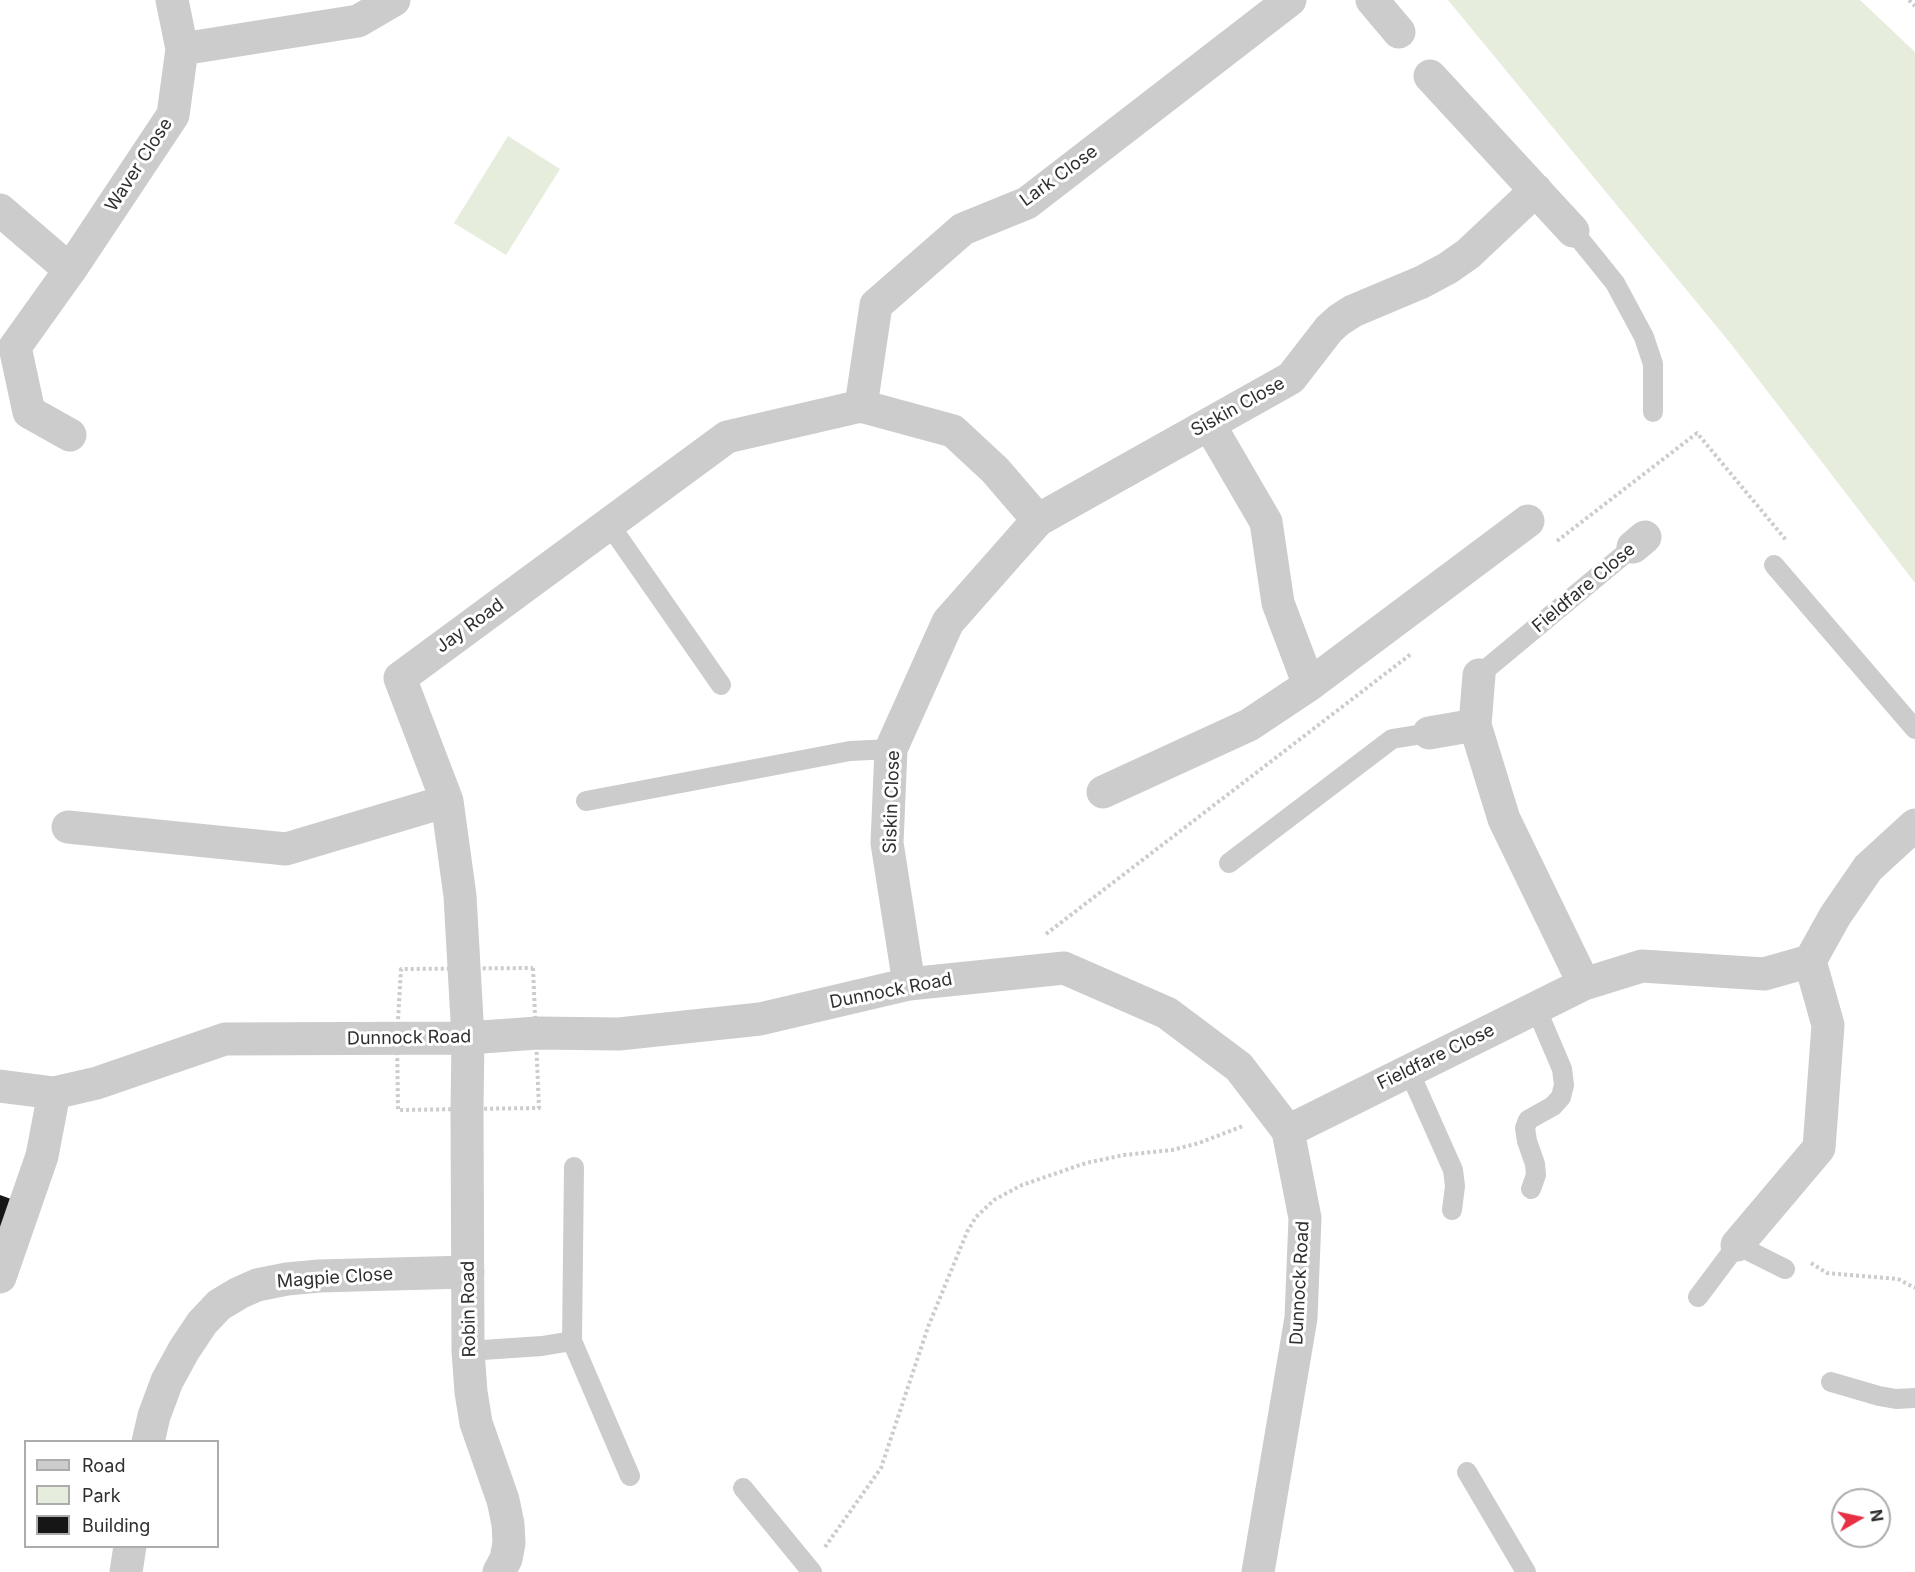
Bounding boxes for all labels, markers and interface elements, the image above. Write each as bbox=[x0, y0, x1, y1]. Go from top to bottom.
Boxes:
street label: Waver Close bbox=[101, 114, 177, 216]
street label: Lark Close bbox=[1016, 141, 1102, 211]
street label: Siskin Close bbox=[1187, 372, 1289, 442]
street label: Fieldfare Close bbox=[1528, 539, 1640, 637]
street label: Jay Road bbox=[432, 594, 508, 658]
street label: Siskin Close bbox=[879, 750, 905, 854]
street label: Dunnock Road bbox=[828, 969, 954, 1013]
street label: Fieldfare Close bbox=[1374, 1019, 1498, 1095]
street label: Dunnock Road bbox=[347, 1026, 471, 1050]
street label: Dunnock Road bbox=[1286, 1220, 1314, 1346]
street label: Robin Road bbox=[457, 1261, 481, 1357]
street label: Magpie Close bbox=[276, 1263, 394, 1293]
legend bbox=[24, 1440, 219, 1548]
text: Road bbox=[82, 1455, 125, 1476]
text: Park bbox=[82, 1485, 121, 1506]
north arrow bbox=[1831, 1488, 1891, 1548]
text: N bbox=[1866, 1508, 1888, 1523]
text: Building bbox=[82, 1515, 150, 1536]

